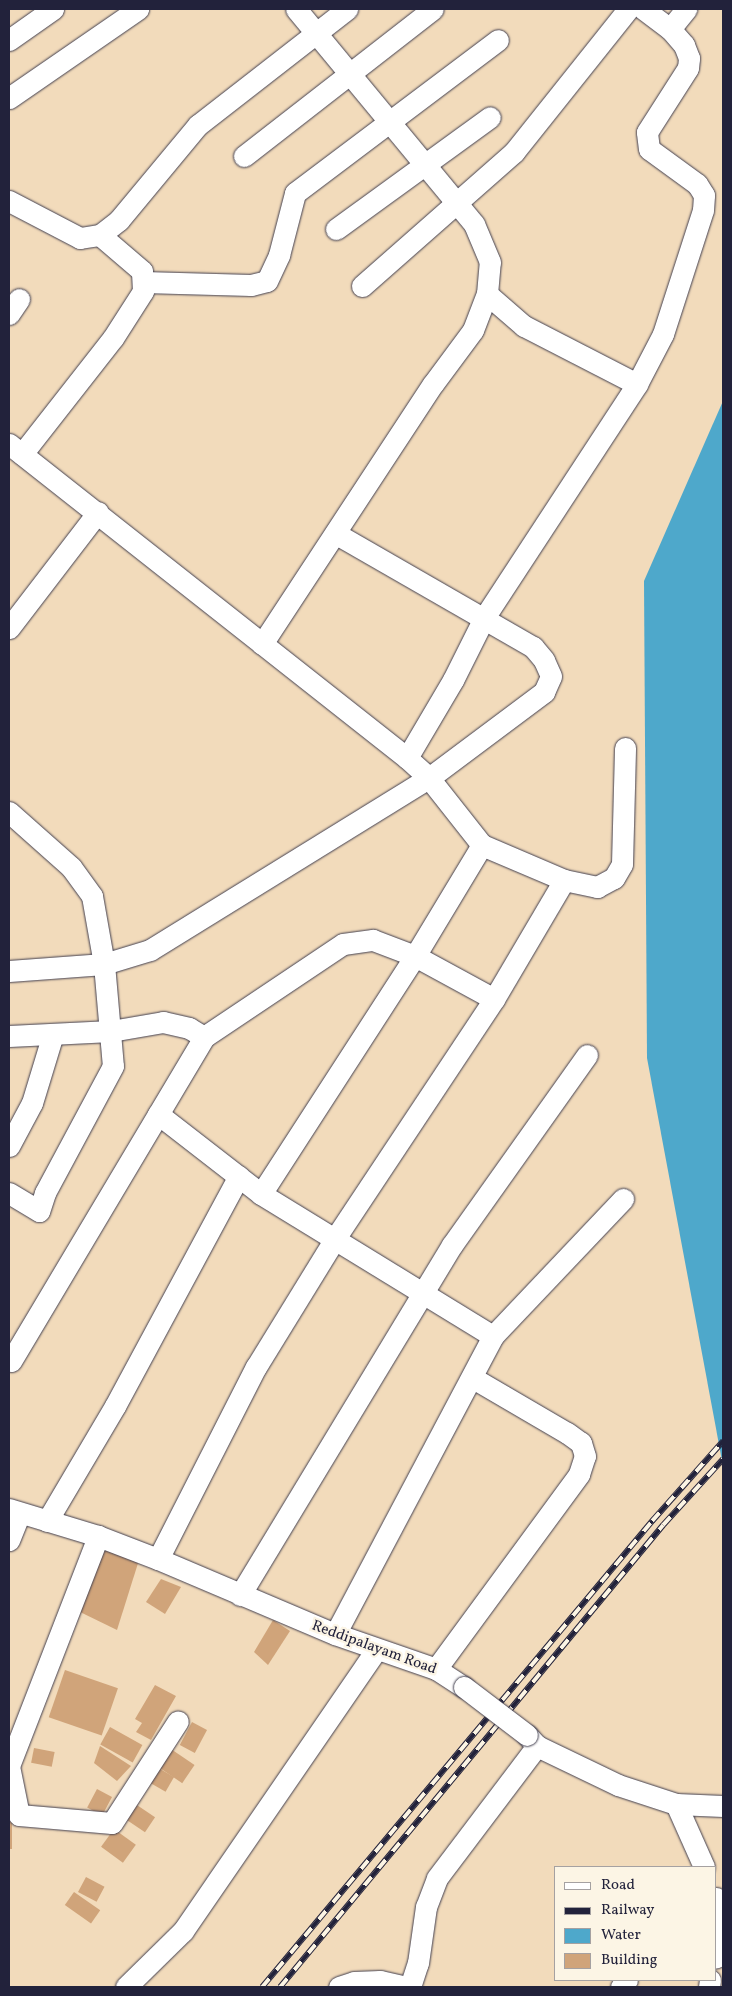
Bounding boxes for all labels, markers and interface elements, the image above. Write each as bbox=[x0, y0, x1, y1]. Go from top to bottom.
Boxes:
street label: Reddipalayam Road bbox=[309, 1617, 439, 1679]
legend bbox=[554, 1866, 717, 1981]
text: Road bbox=[601, 1875, 635, 1896]
text: Railway bbox=[601, 1900, 654, 1921]
text: Water bbox=[601, 1925, 641, 1946]
text: Building bbox=[601, 1950, 657, 1971]

